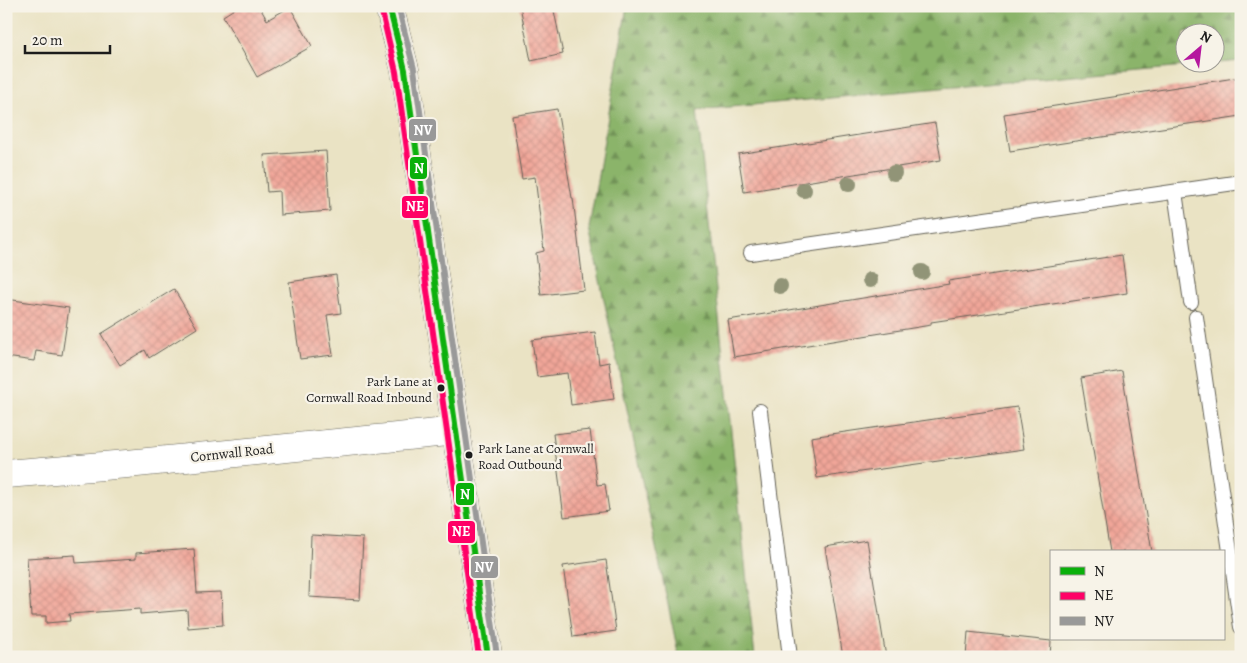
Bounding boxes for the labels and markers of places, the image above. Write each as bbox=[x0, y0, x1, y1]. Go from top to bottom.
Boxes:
place label: Park Lane at Cornwall Road Inbound bbox=[306, 373, 433, 406]
marker: Park Lane at Cornwall Road Inbound bbox=[436, 383, 446, 393]
place label: Park Lane at Cornwall Road Outbound bbox=[478, 440, 594, 473]
marker: Park Lane at Cornwall Road Outbound bbox=[464, 450, 474, 460]

